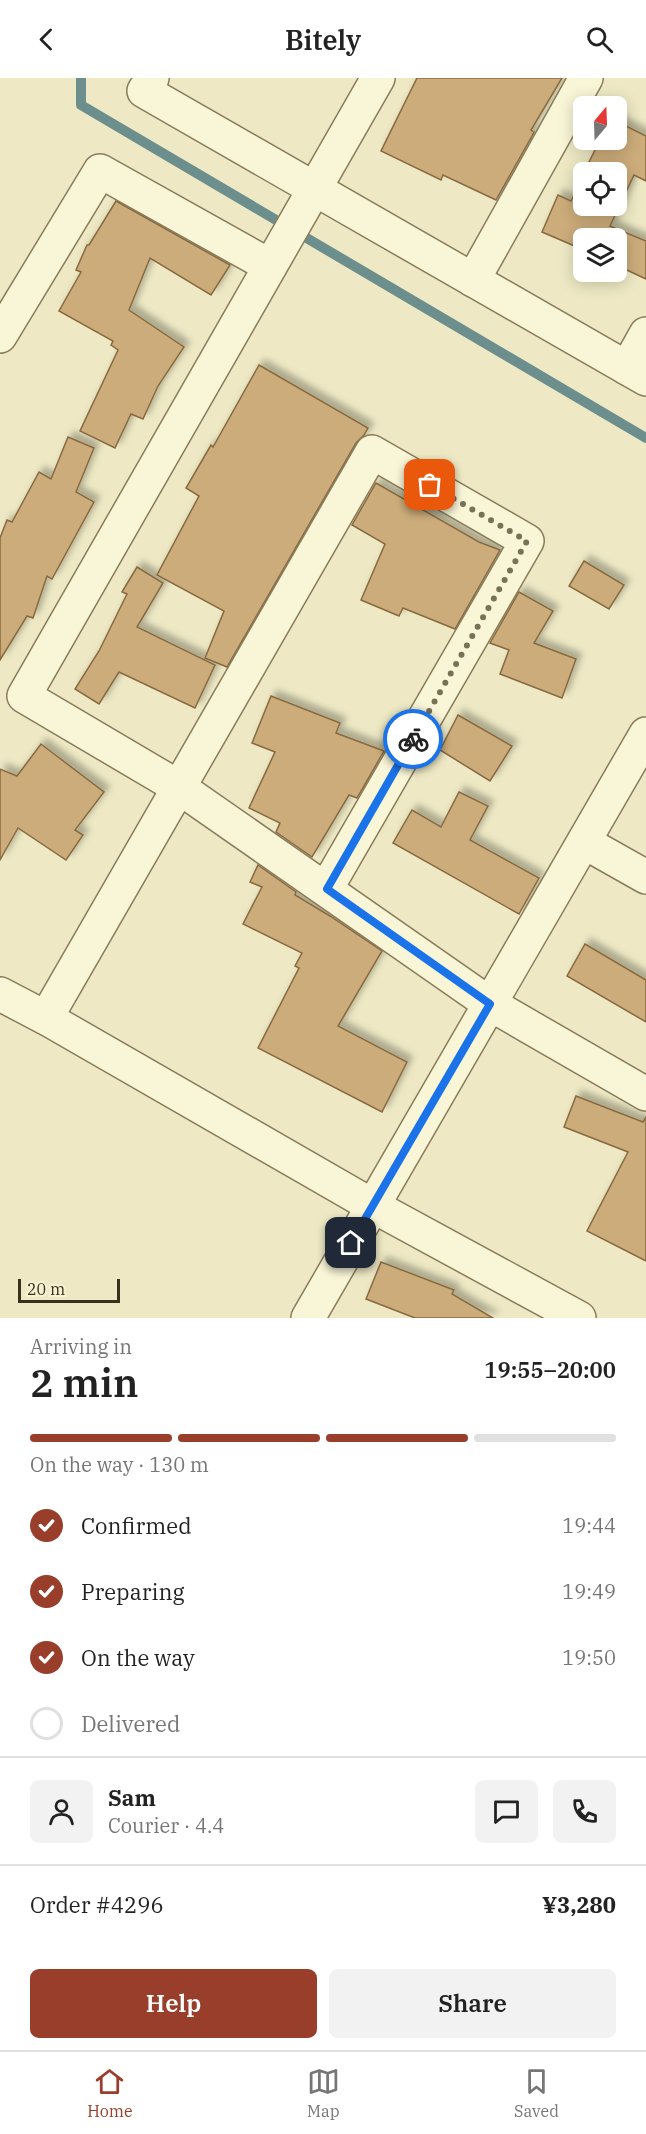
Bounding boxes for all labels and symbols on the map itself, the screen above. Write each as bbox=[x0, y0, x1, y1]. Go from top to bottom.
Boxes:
north arrow bbox=[573, 96, 627, 150]
pin bbox=[404, 459, 455, 510]
courier bbox=[383, 709, 443, 769]
pin bbox=[325, 1217, 376, 1268]
scale bar bbox=[18, 1276, 120, 1304]

